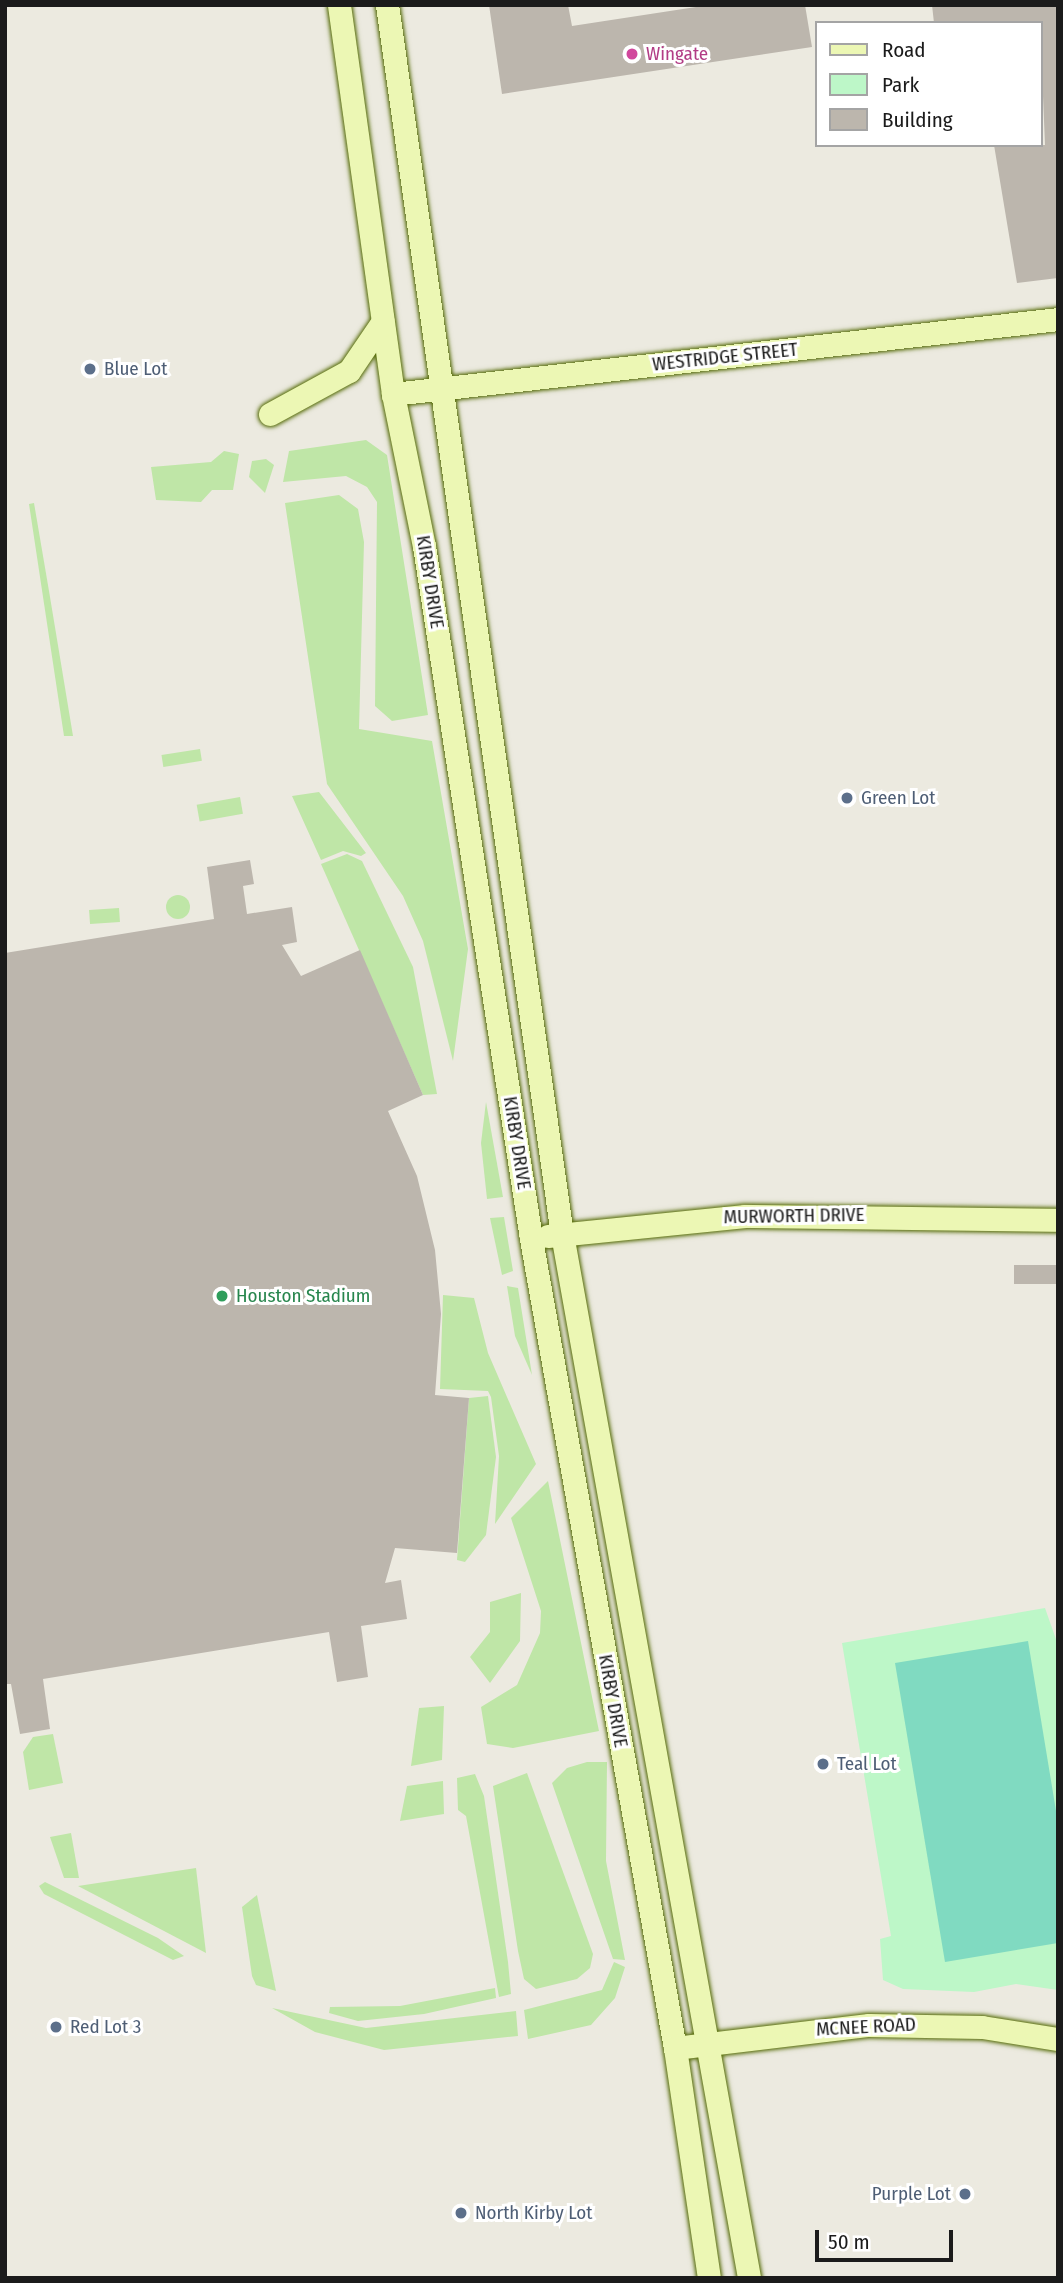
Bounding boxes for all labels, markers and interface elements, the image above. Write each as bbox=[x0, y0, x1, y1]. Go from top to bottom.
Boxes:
legend bbox=[814, 21, 1042, 147]
text: Road bbox=[882, 37, 926, 63]
place label: Wingate bbox=[646, 43, 708, 65]
marker: Wingate bbox=[624, 46, 640, 62]
text: Park bbox=[882, 72, 919, 98]
text: Building bbox=[882, 107, 953, 133]
street label: WESTRIDGE STREET bbox=[651, 338, 799, 376]
place label: Blue Lot bbox=[104, 358, 167, 380]
marker: Blue Lot bbox=[82, 361, 98, 377]
street label: KIRBY DRIVE bbox=[411, 534, 449, 630]
place label: Green Lot bbox=[861, 787, 935, 809]
marker: Green Lot bbox=[839, 790, 855, 806]
street label: KIRBY DRIVE bbox=[498, 1095, 536, 1191]
street label: MURWORTH DRIVE bbox=[723, 1203, 865, 1229]
place label: Houston Stadium bbox=[236, 1285, 370, 1307]
marker: Houston Stadium bbox=[214, 1288, 230, 1304]
street label: KIRBY DRIVE bbox=[594, 1653, 632, 1749]
place label: Teal Lot bbox=[837, 1753, 897, 1775]
marker: Teal Lot bbox=[815, 1756, 831, 1772]
street label: MCNEE ROAD bbox=[816, 2013, 916, 2041]
place label: Red Lot 3 bbox=[70, 2016, 141, 2038]
marker: Red Lot 3 bbox=[48, 2019, 64, 2035]
place label: Purple Lot bbox=[872, 2183, 951, 2205]
marker: Purple Lot bbox=[957, 2186, 973, 2202]
place label: North Kirby Lot bbox=[475, 2202, 592, 2224]
marker: North Kirby Lot bbox=[453, 2205, 469, 2221]
scale bar bbox=[818, 2216, 956, 2260]
text: 50 m bbox=[828, 2229, 870, 2255]

